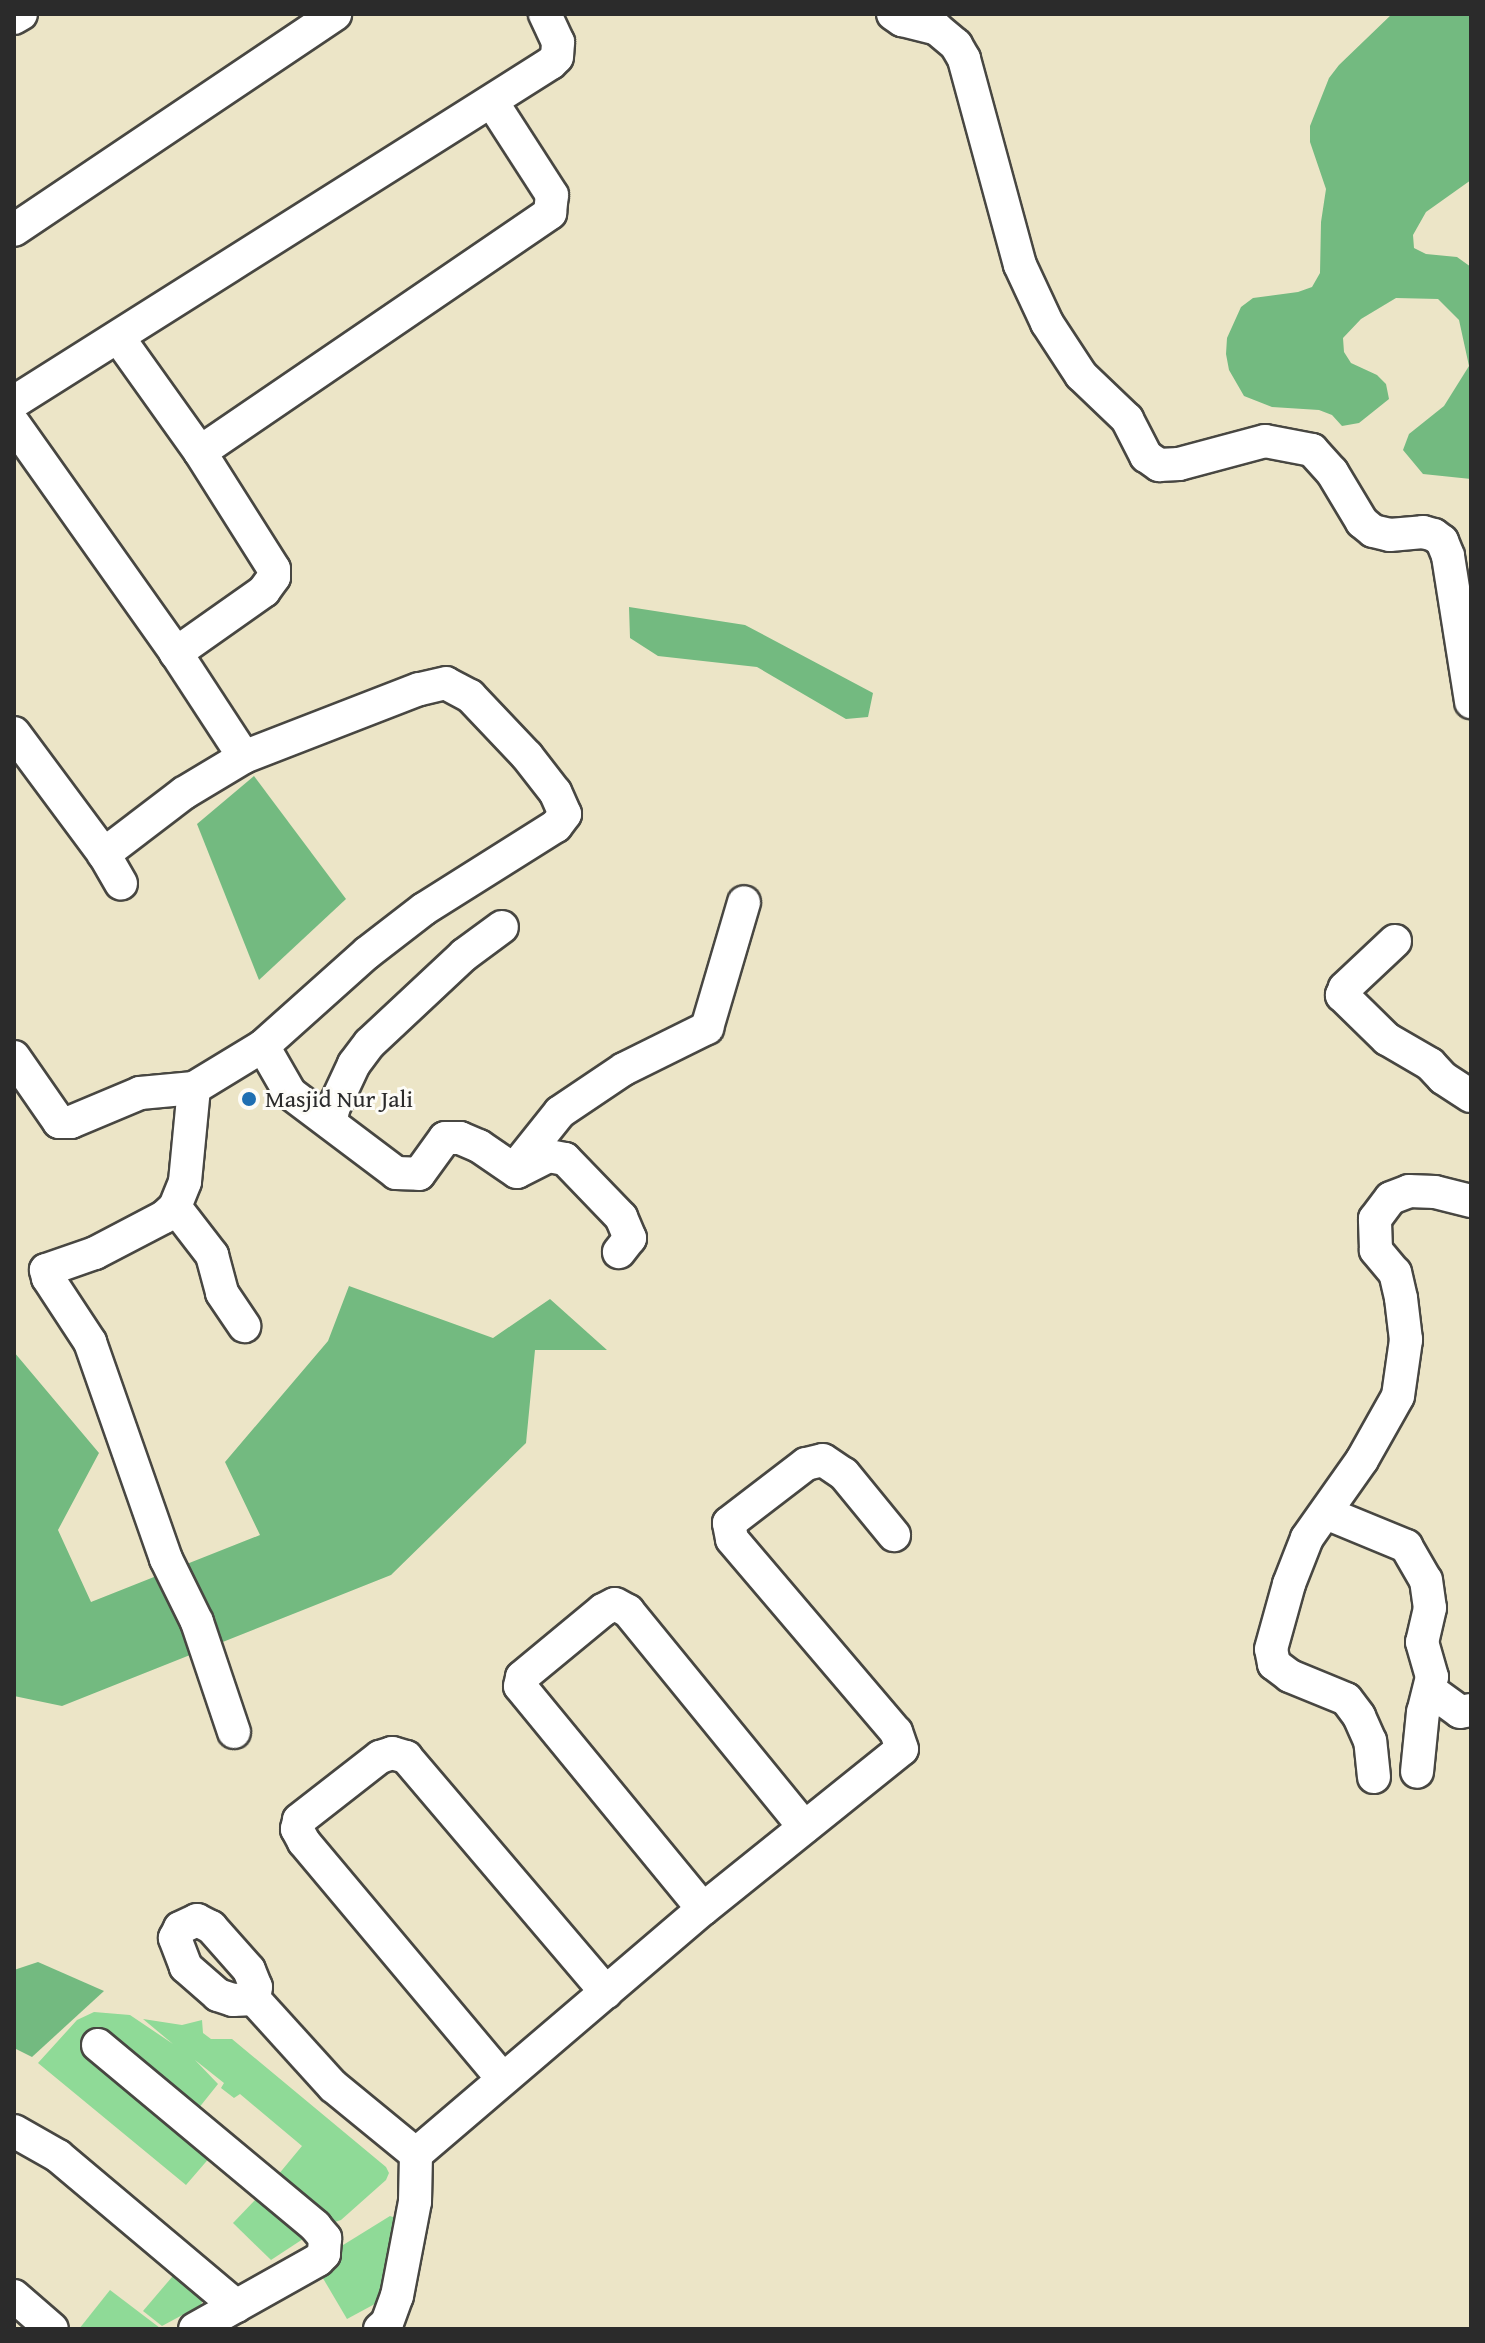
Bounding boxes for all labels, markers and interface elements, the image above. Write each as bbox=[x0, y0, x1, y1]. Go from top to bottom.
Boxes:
place label: Masjid Nur Jali bbox=[265, 1085, 413, 1113]
marker: Masjid Nur Jali bbox=[240, 1090, 258, 1108]

